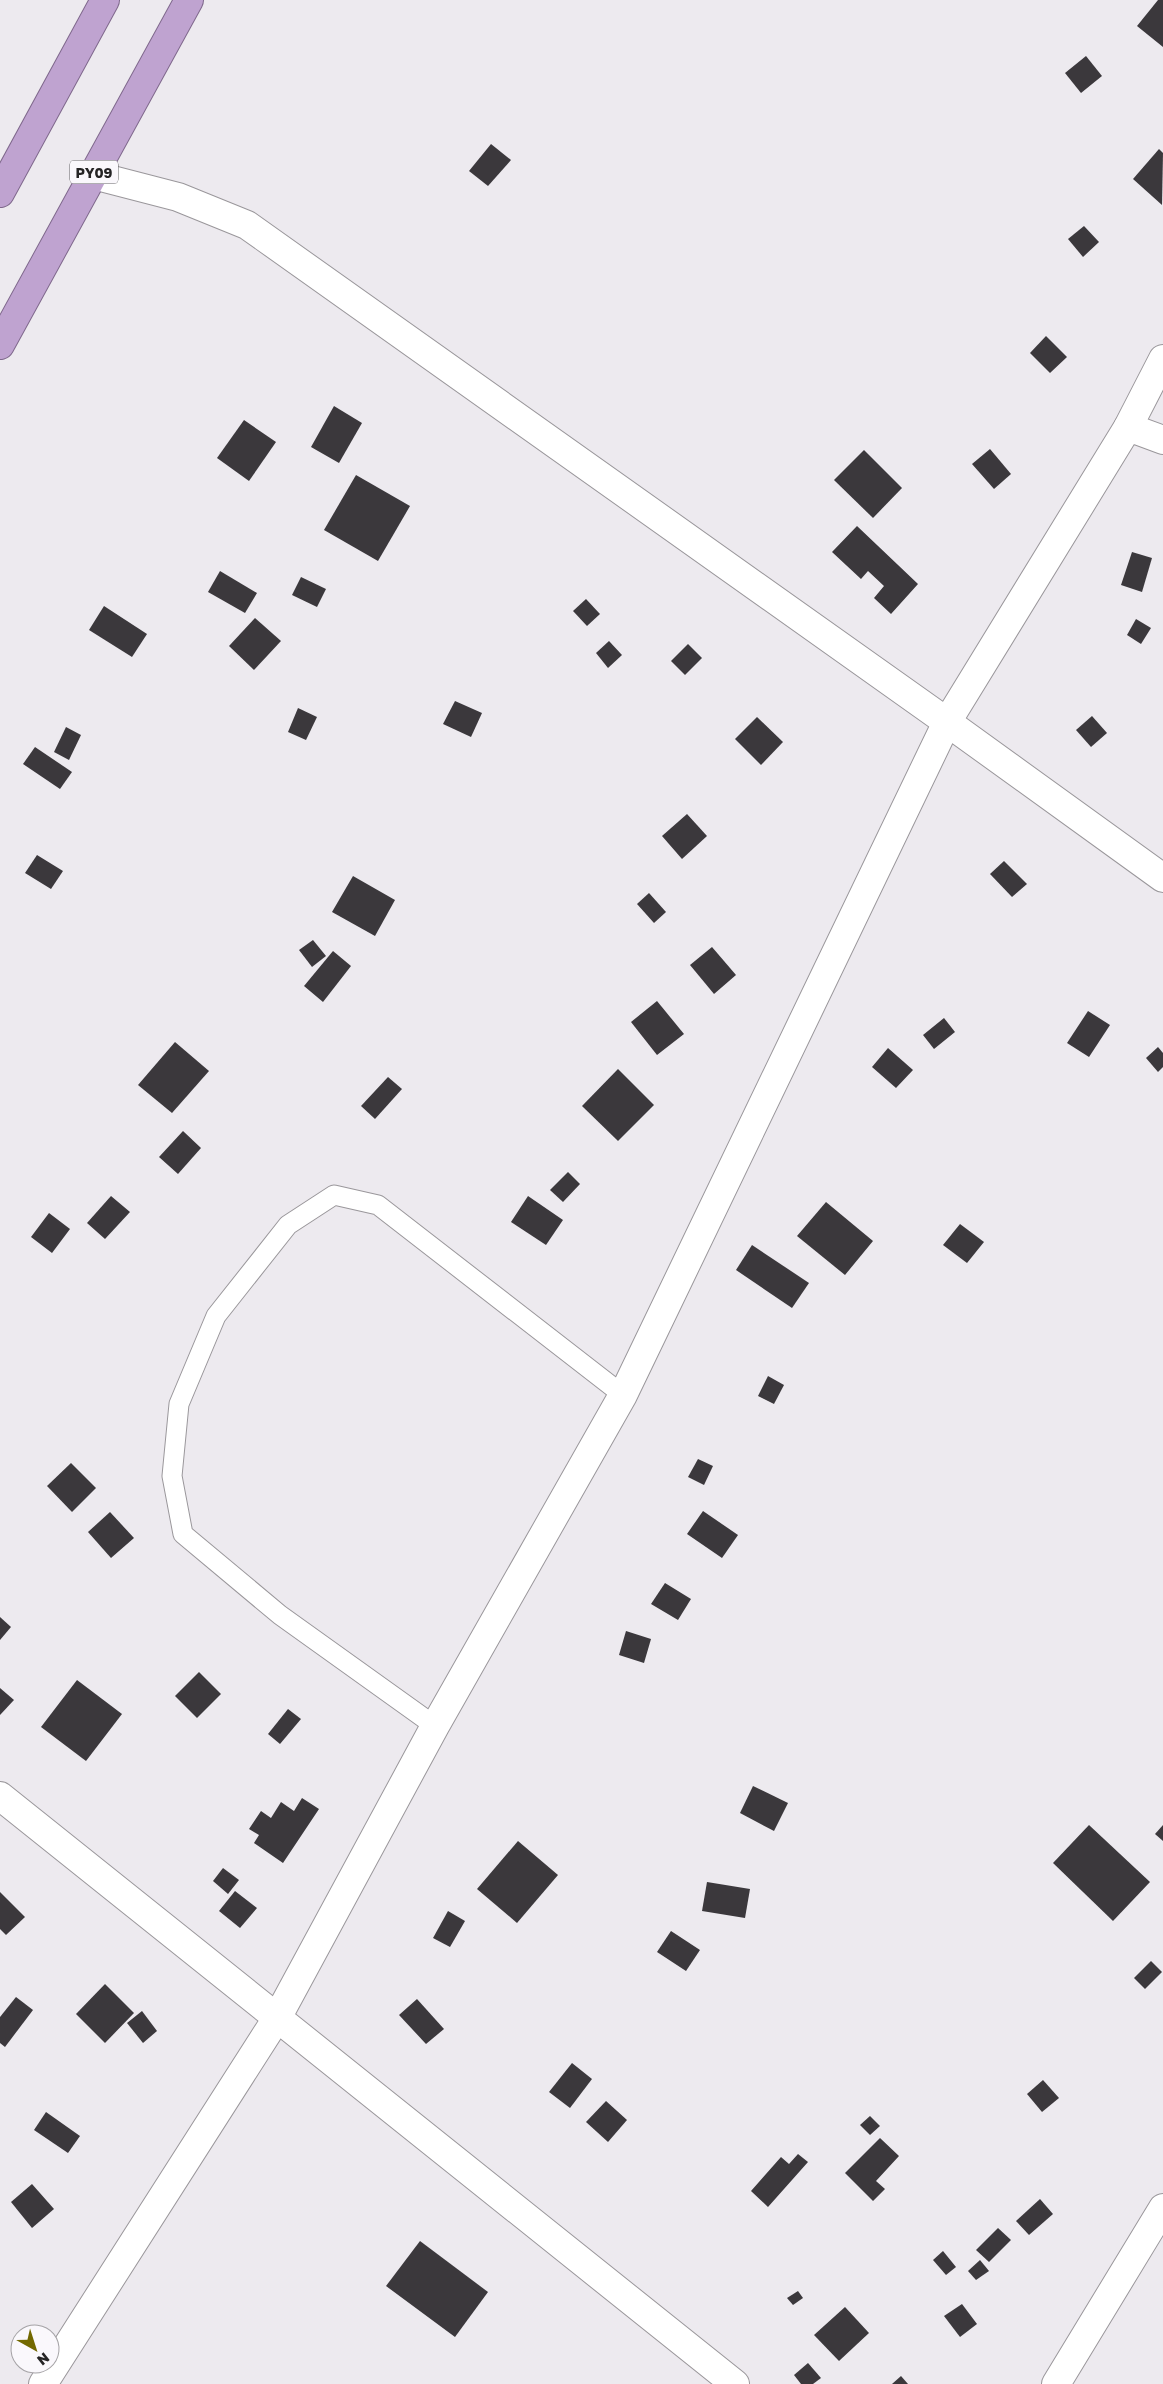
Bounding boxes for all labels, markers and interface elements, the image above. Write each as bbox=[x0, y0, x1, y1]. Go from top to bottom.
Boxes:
road number: PY09 bbox=[70, 160, 118, 183]
north arrow bbox=[10, 2324, 60, 2374]
text: N bbox=[34, 2350, 53, 2369]

